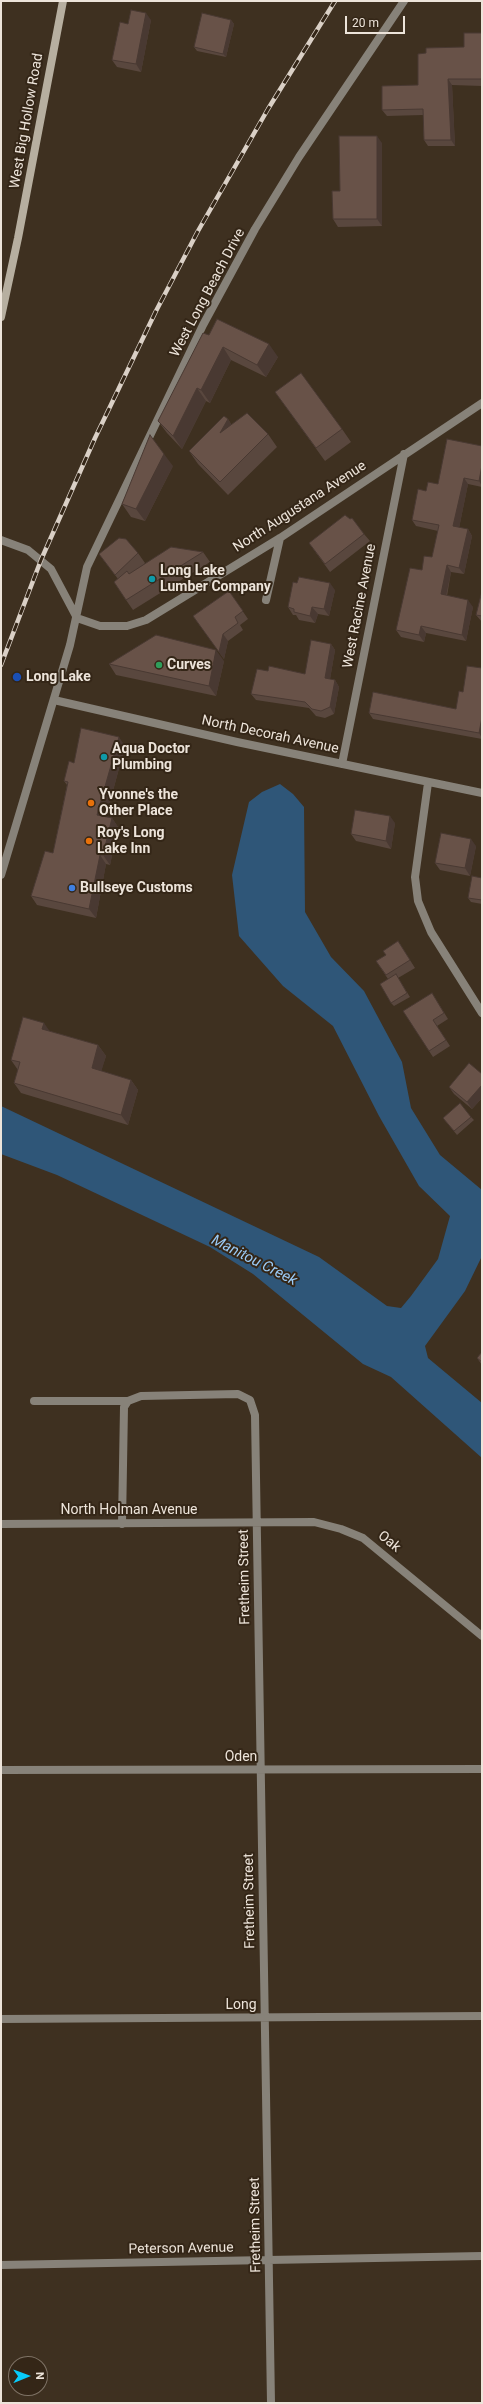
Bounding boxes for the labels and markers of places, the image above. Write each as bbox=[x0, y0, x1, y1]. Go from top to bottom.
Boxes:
place label: Long Lake Lumber Company bbox=[160, 563, 271, 596]
marker: Long Lake Lumber Company bbox=[147, 574, 157, 584]
place label: Curves bbox=[167, 657, 211, 673]
marker: Curves bbox=[154, 660, 164, 670]
place label: Long Lake bbox=[26, 669, 91, 685]
marker: Long Lake bbox=[11, 671, 23, 683]
place label: Aqua Doctor Plumbing bbox=[112, 741, 190, 774]
marker: Aqua Doctor Plumbing bbox=[99, 752, 109, 762]
place label: Yvonne's the Other Place bbox=[99, 787, 178, 820]
marker: Yvonne's the Other Place bbox=[86, 798, 96, 808]
place label: Roy's Long Lake Inn bbox=[97, 825, 165, 858]
marker: Roy's Long Lake Inn bbox=[84, 836, 94, 846]
place label: Bullseye Customs bbox=[80, 880, 193, 896]
marker: Bullseye Customs bbox=[67, 883, 77, 893]

